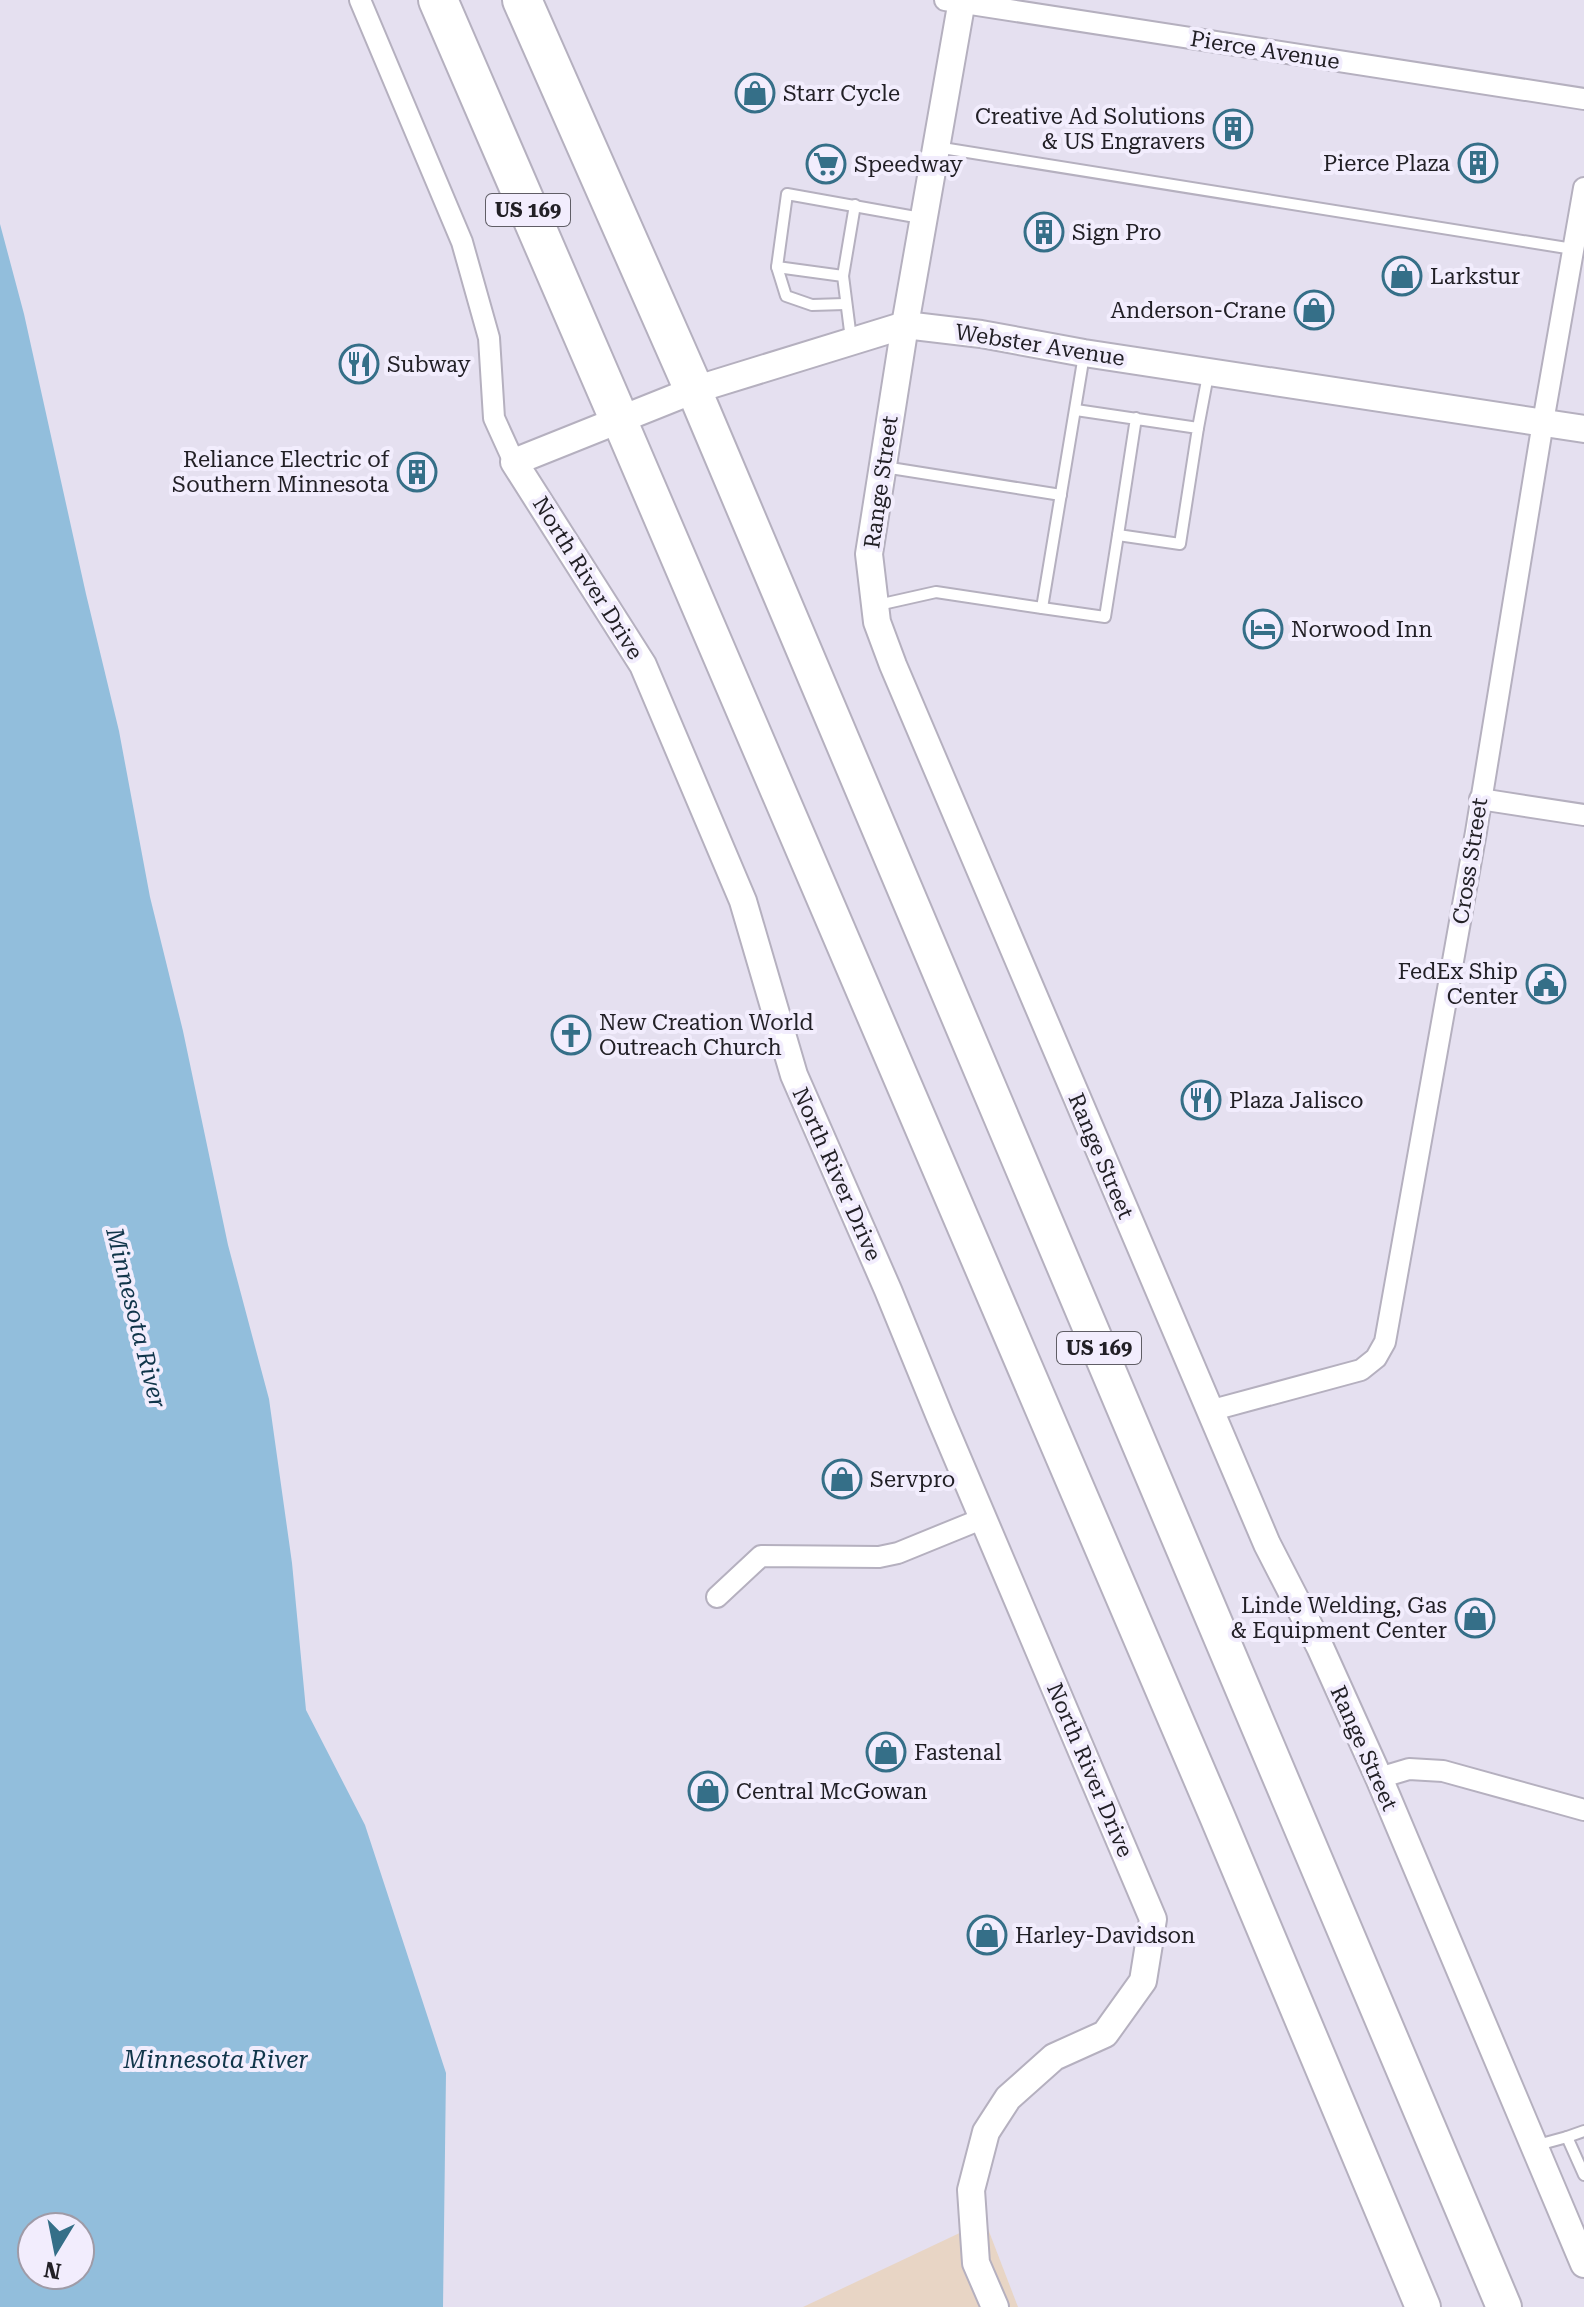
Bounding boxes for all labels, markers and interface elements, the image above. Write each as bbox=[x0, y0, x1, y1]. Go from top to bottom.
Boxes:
street label: Pierce Avenue bbox=[1188, 26, 1342, 74]
shop icon: Starr Cycle bbox=[734, 72, 776, 114]
place label: Starr Cycle bbox=[783, 81, 900, 106]
place label: Creative Ad Solutions & US Engravers bbox=[975, 104, 1205, 154]
building icon: Creative Ad Solutions & US Engravers bbox=[1212, 108, 1254, 150]
building icon: Pierce Plaza bbox=[1457, 142, 1499, 184]
supermarket icon: Speedway bbox=[805, 143, 847, 185]
place label: Pierce Plaza bbox=[1323, 151, 1450, 176]
place label: Speedway bbox=[854, 152, 963, 177]
road number: US 169 bbox=[486, 194, 570, 226]
building icon: Sign Pro bbox=[1023, 211, 1065, 253]
place label: Sign Pro bbox=[1072, 220, 1162, 245]
shop icon: Larkstur bbox=[1381, 255, 1423, 297]
place label: Larkstur bbox=[1430, 264, 1520, 289]
shop icon: Anderson-Crane bbox=[1293, 289, 1335, 331]
place label: Anderson-Crane bbox=[1111, 298, 1286, 323]
street label: Webster Avenue bbox=[953, 319, 1127, 371]
restaurant icon: Subway bbox=[338, 343, 380, 385]
place label: Subway bbox=[387, 352, 470, 377]
street label: Range Street bbox=[859, 414, 903, 550]
place label: Reliance Electric of Southern Minnesota bbox=[172, 447, 390, 497]
building icon: Reliance Electric of Southern Minnesota bbox=[396, 451, 438, 493]
street label: North River Drive bbox=[528, 492, 648, 664]
hotel icon: Norwood Inn bbox=[1242, 608, 1284, 650]
place label: Norwood Inn bbox=[1291, 617, 1432, 642]
street label: Cross Street bbox=[1448, 796, 1492, 926]
place label: FedEx Ship Center bbox=[1398, 959, 1518, 1009]
public building icon: FedEx Ship Center bbox=[1525, 963, 1567, 1005]
place label: New Creation World Outreach Church bbox=[599, 1010, 814, 1060]
church icon: New Creation World Outreach Church bbox=[550, 1014, 592, 1056]
restaurant icon: Plaza Jalisco bbox=[1180, 1079, 1222, 1121]
street label: North River Drive bbox=[788, 1084, 886, 1264]
place label: Plaza Jalisco bbox=[1229, 1088, 1363, 1113]
street label: Range Street bbox=[1063, 1089, 1139, 1223]
water label: Minnesota River bbox=[100, 1224, 172, 1411]
road number: US 169 bbox=[1057, 1332, 1141, 1364]
shop icon: Servpro bbox=[821, 1458, 863, 1500]
place label: Servpro bbox=[870, 1467, 955, 1492]
place label: Linde Welding, Gas & Equipment Center bbox=[1230, 1593, 1447, 1643]
shop icon: Linde Welding, Gas & Equipment Center bbox=[1454, 1597, 1496, 1639]
street label: North River Drive bbox=[1042, 1679, 1138, 1861]
street label: Range Street bbox=[1325, 1682, 1403, 1814]
shop icon: Fastenal bbox=[865, 1731, 907, 1773]
place label: Fastenal bbox=[914, 1740, 1002, 1765]
shop icon: Central McGowan bbox=[687, 1770, 729, 1812]
place label: Central McGowan bbox=[736, 1779, 928, 1804]
shop icon: Harley-Davidson bbox=[966, 1914, 1008, 1956]
place label: Harley-Davidson bbox=[1015, 1923, 1195, 1948]
water label: Minnesota River bbox=[123, 2046, 308, 2074]
north arrow bbox=[16, 2211, 96, 2291]
text: N bbox=[42, 2256, 63, 2284]

